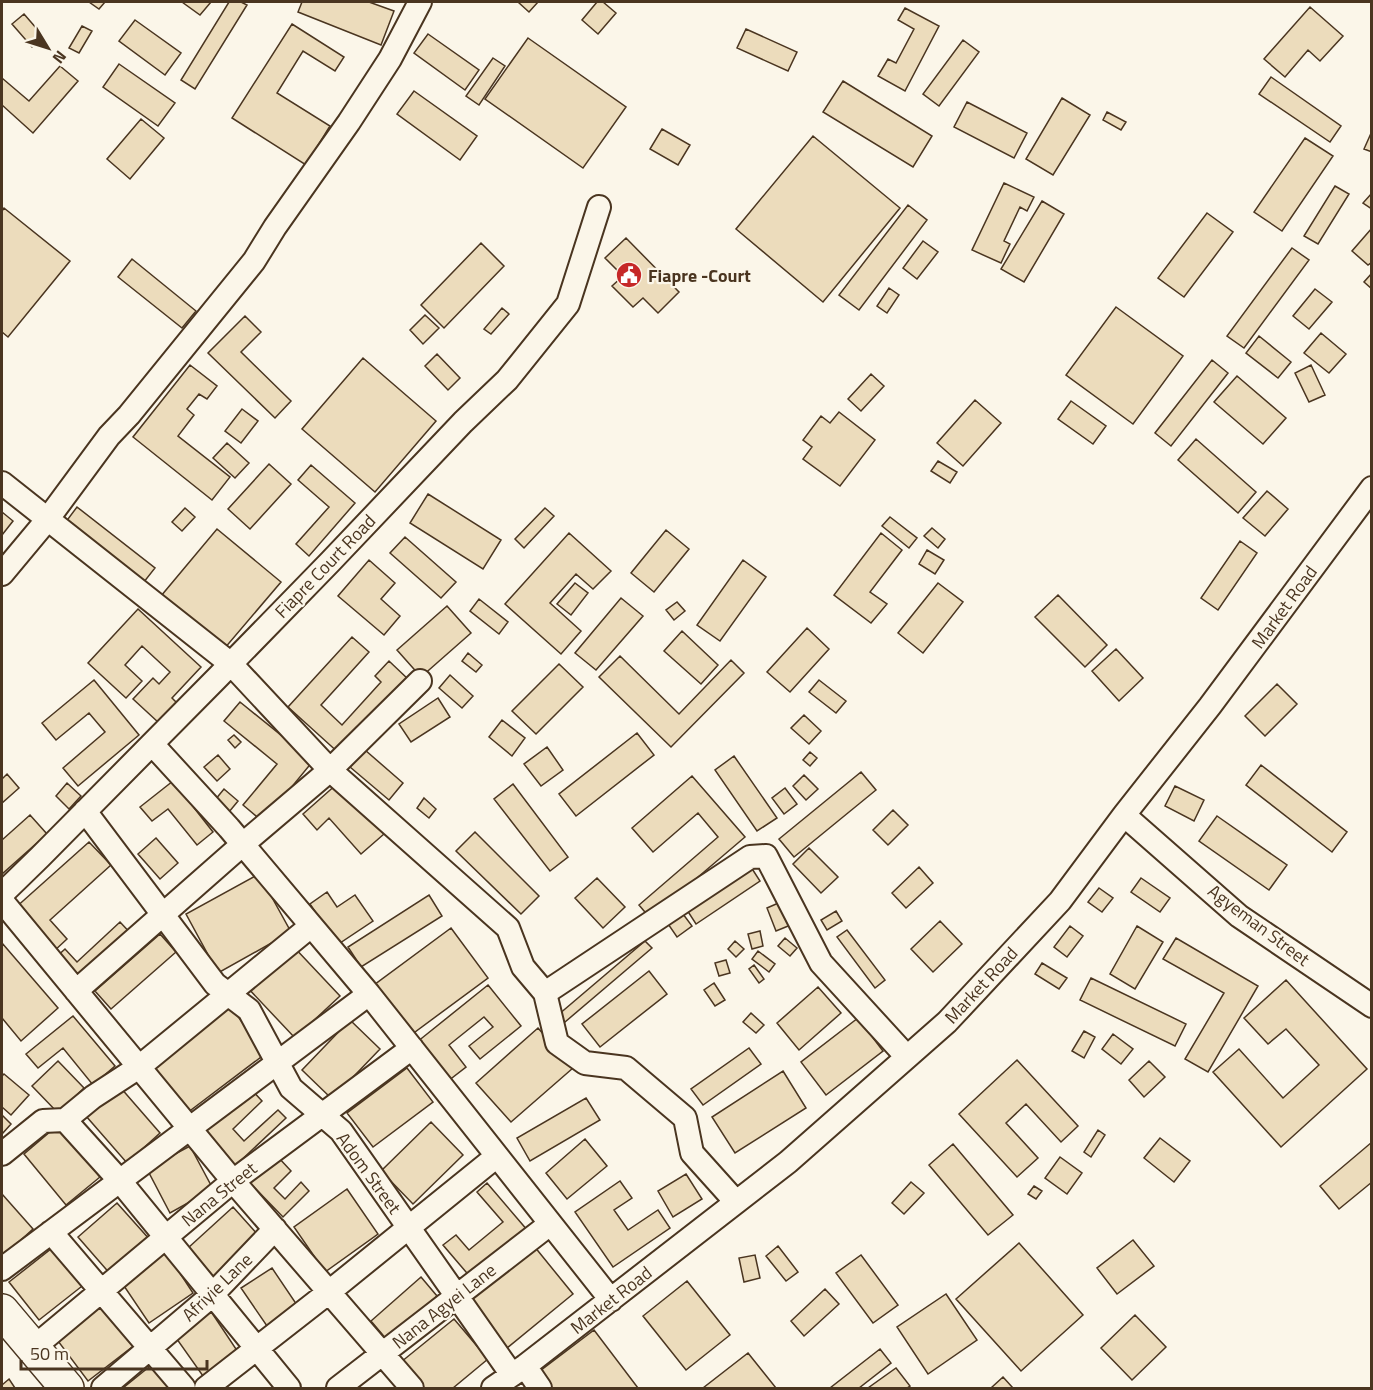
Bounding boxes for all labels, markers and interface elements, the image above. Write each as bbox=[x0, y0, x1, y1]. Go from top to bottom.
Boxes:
north arrow bbox=[18, 18, 78, 78]
text: N bbox=[47, 45, 73, 69]
public building icon: Fiapre -Court bbox=[614, 260, 644, 290]
place label: Fiapre -Court bbox=[648, 262, 751, 289]
street label: Fiapre Court Road bbox=[268, 508, 382, 624]
street label: Market Road bbox=[1245, 560, 1323, 654]
street label: Agyeman Street bbox=[1202, 878, 1316, 973]
street label: Market Road bbox=[938, 940, 1024, 1030]
street label: Adom Street bbox=[330, 1127, 408, 1220]
street label: Nana Street bbox=[175, 1155, 263, 1233]
street label: Afriyie Lane bbox=[176, 1246, 258, 1328]
street label: Nana Agyei Lane bbox=[386, 1257, 502, 1355]
street label: Market Road bbox=[564, 1259, 658, 1341]
scale bar bbox=[21, 1333, 207, 1371]
text: 50 m bbox=[30, 1340, 69, 1367]

